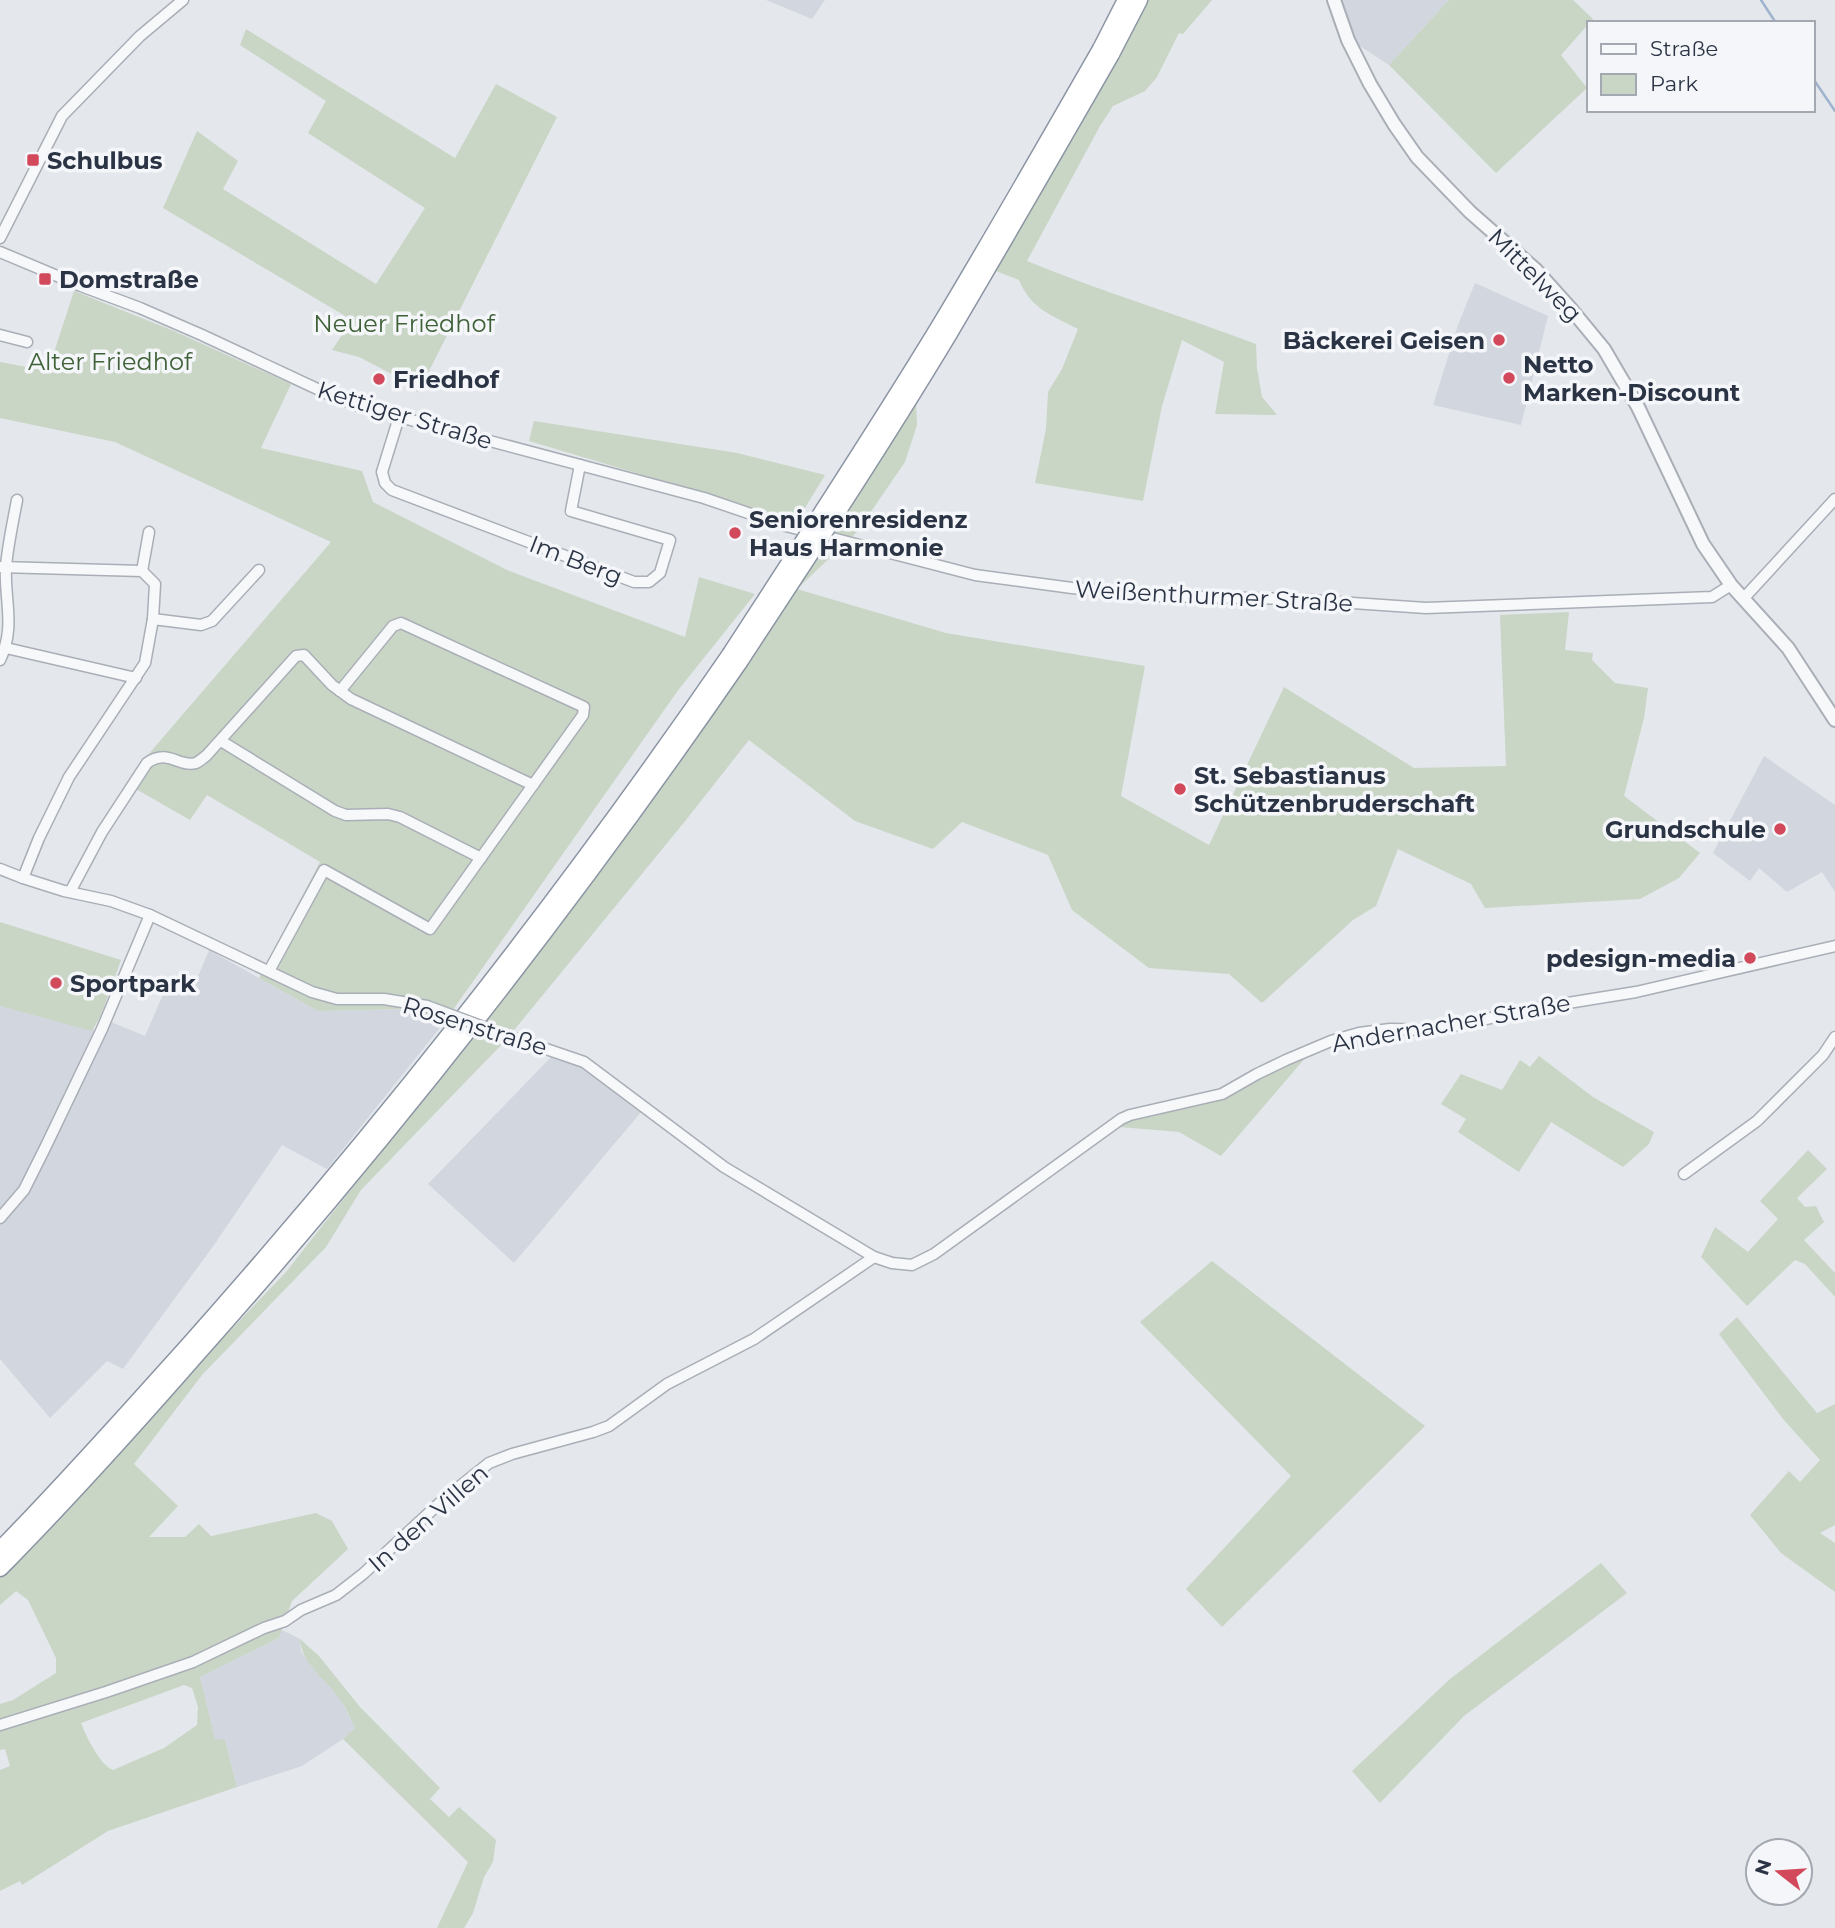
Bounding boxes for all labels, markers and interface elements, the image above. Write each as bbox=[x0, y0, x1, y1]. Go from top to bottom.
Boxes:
legend bbox=[1587, 21, 1814, 112]
text: Straße bbox=[1650, 36, 1718, 61]
text: Park bbox=[1650, 71, 1698, 96]
place label: Schulbus bbox=[47, 146, 163, 175]
marker: Schulbus bbox=[25, 152, 41, 168]
street label: Mittelweg bbox=[1482, 222, 1588, 328]
place label: Domstraße bbox=[59, 265, 199, 294]
marker: Domstraße bbox=[37, 271, 53, 287]
park label: Neuer Friedhof bbox=[313, 309, 496, 338]
place label: Bäckerei Geisen bbox=[1283, 326, 1485, 355]
marker: Bäckerei Geisen bbox=[1491, 332, 1507, 348]
park label: Alter Friedhof bbox=[28, 347, 193, 376]
place label: Netto Marken-Discount bbox=[1523, 350, 1741, 407]
place label: Friedhof bbox=[393, 365, 501, 394]
marker: Netto Marken-Discount bbox=[1501, 370, 1517, 386]
marker: Friedhof bbox=[371, 371, 387, 387]
street label: Kettiger Straße bbox=[314, 375, 496, 455]
place label: Seniorenresidenz Haus Harmonie bbox=[749, 505, 967, 562]
marker: Seniorenresidenz Haus Harmonie bbox=[727, 525, 743, 541]
street label: Im Berg bbox=[525, 529, 627, 591]
street label: Weißenthurmer Straße bbox=[1074, 574, 1354, 618]
place label: St. Sebastianus Schützenbruderschaft bbox=[1194, 761, 1476, 818]
marker: St. Sebastianus Schützenbruderschaft bbox=[1172, 781, 1188, 797]
place label: Grundschule bbox=[1605, 815, 1766, 844]
marker: Grundschule bbox=[1772, 821, 1788, 837]
place label: pdesign-media bbox=[1546, 944, 1736, 973]
marker: pdesign-media bbox=[1742, 950, 1758, 966]
place label: Sportpark bbox=[70, 969, 196, 998]
marker: Sportpark bbox=[48, 975, 64, 991]
street label: Andernacher Straße bbox=[1329, 988, 1573, 1058]
street label: Rosenstraße bbox=[399, 990, 551, 1062]
street label: In den Villen bbox=[362, 1458, 494, 1578]
north arrow bbox=[1744, 1837, 1814, 1907]
text: N bbox=[1750, 1856, 1776, 1878]

